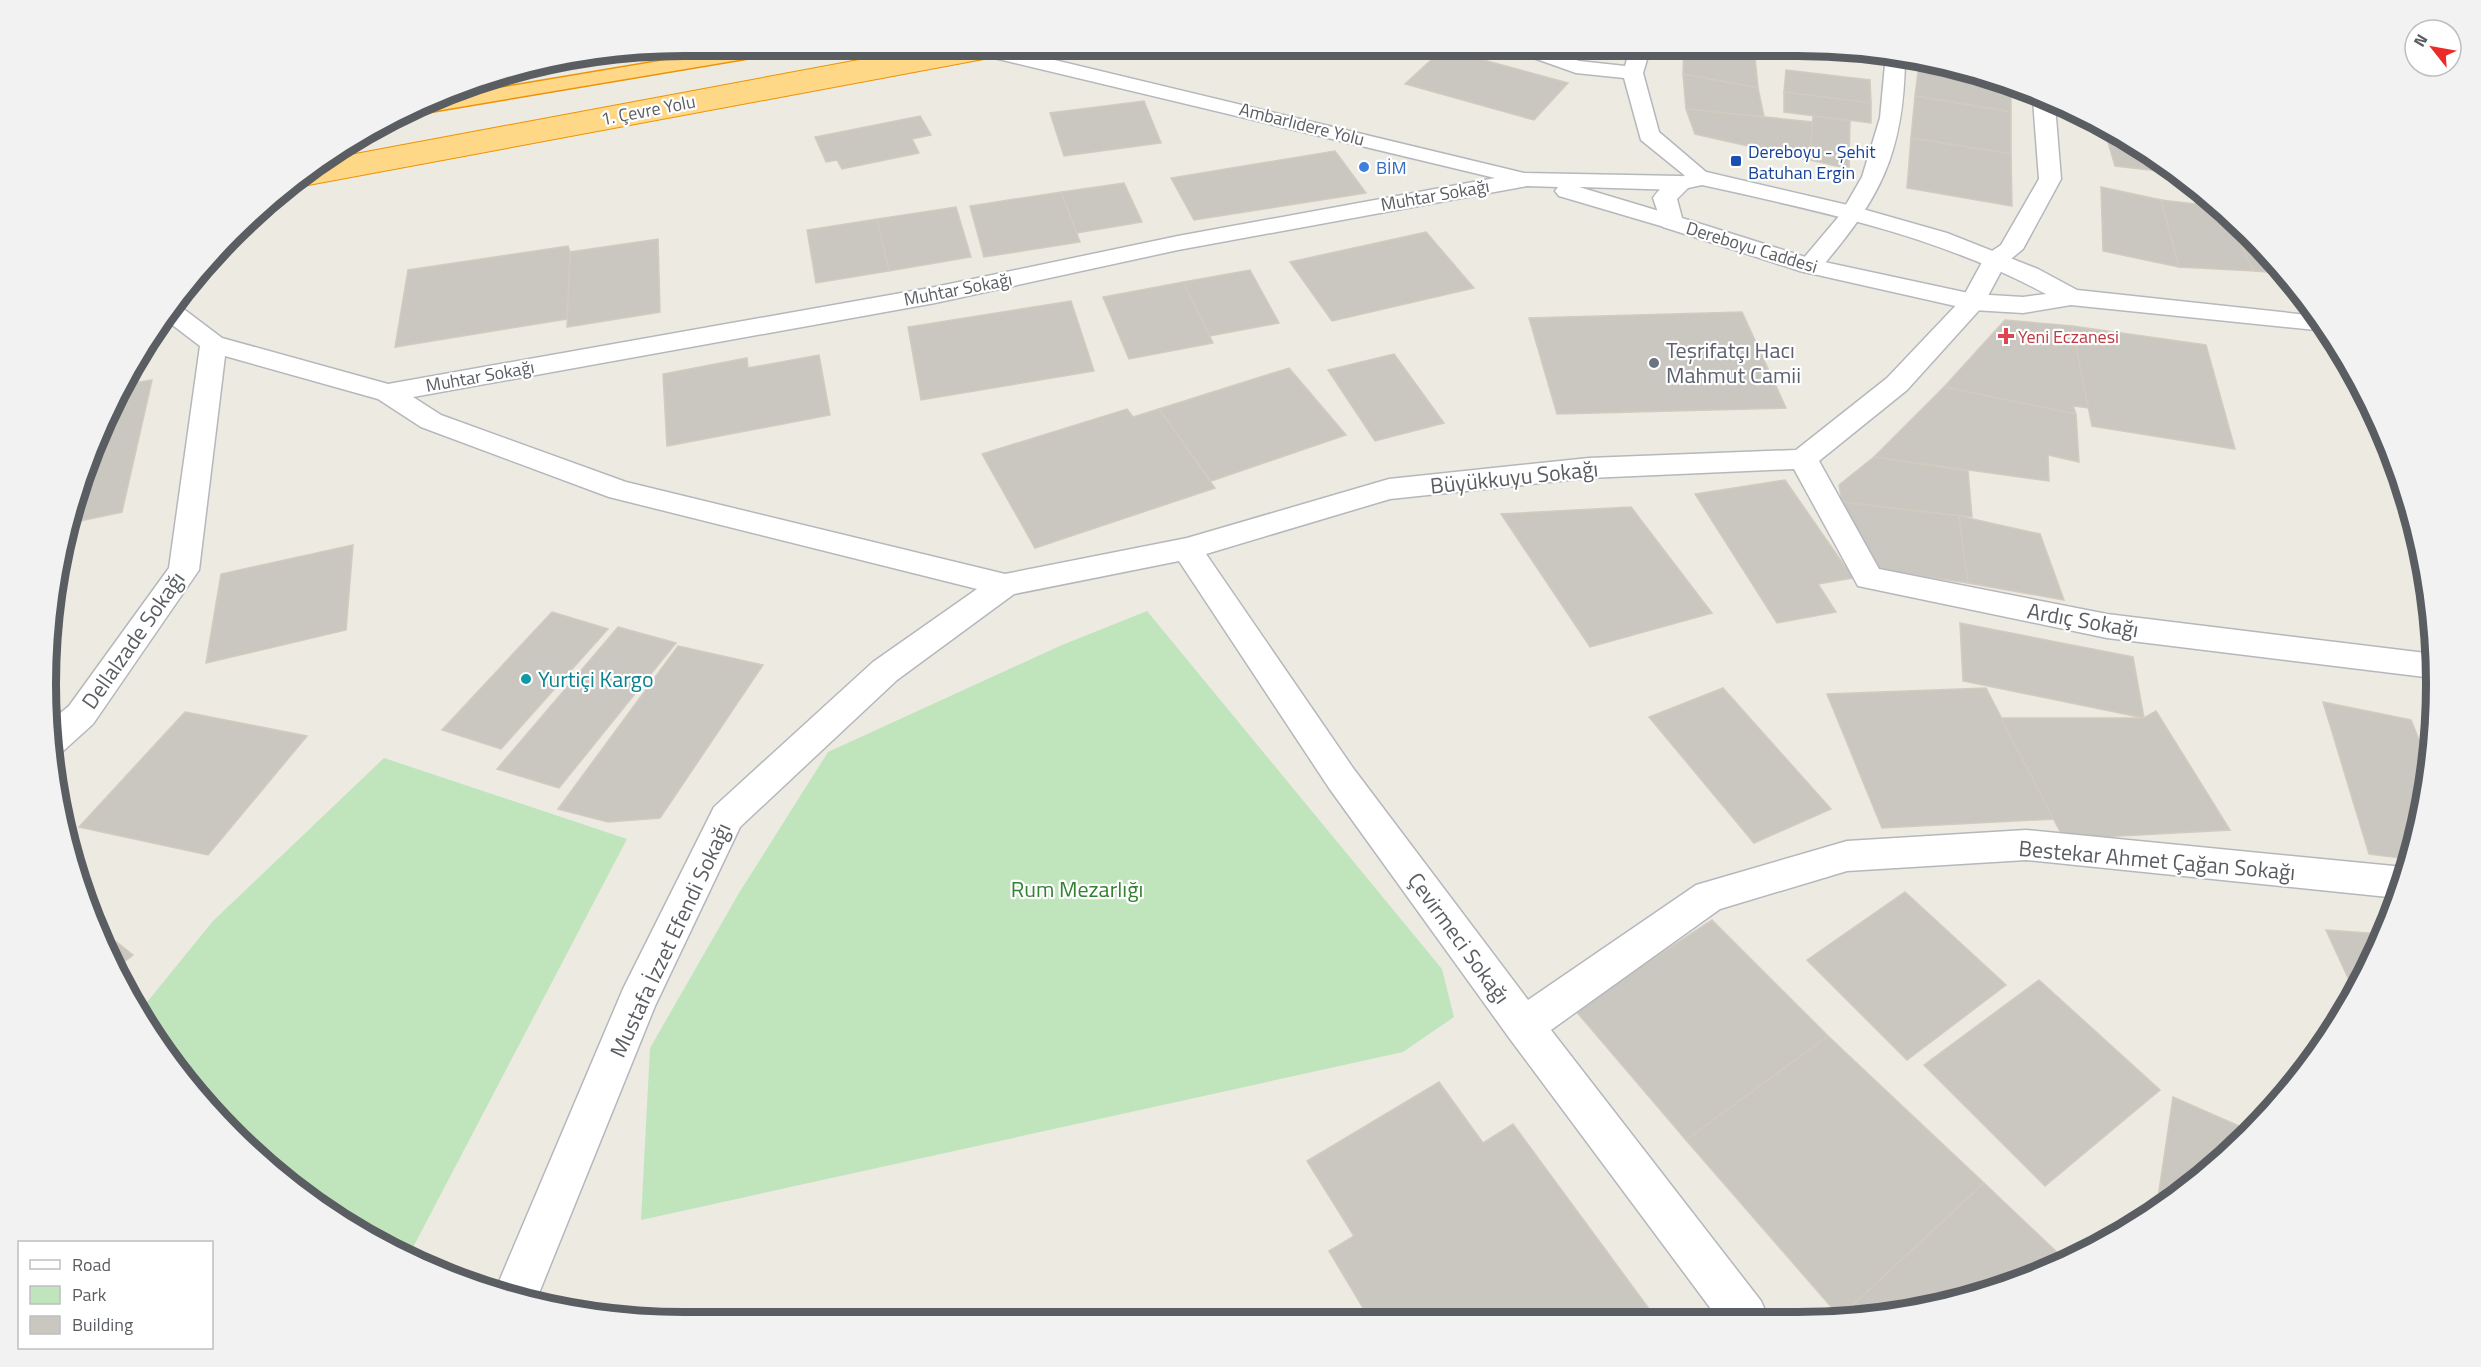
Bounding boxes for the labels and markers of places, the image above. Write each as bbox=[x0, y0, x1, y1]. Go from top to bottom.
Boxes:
place label: Dereboyu - Şehit Batuhan Ergin bbox=[1748, 138, 1876, 186]
place label: BİM bbox=[1376, 154, 1407, 181]
marker: Dereboyu - Şehit Batuhan Ergin bbox=[1729, 154, 1743, 168]
marker: BİM bbox=[1357, 160, 1371, 174]
place label: Yeni Eczanesi bbox=[2018, 323, 2119, 350]
marker: Yeni Eczanesi bbox=[1999, 329, 2013, 343]
place label: Teşrifatçı Hacı Mahmut Camii bbox=[1666, 333, 1801, 392]
marker: Teşrifatçı Hacı Mahmut Camii bbox=[1647, 356, 1661, 370]
place label: Yurtiçi Kargo bbox=[538, 662, 654, 696]
marker: Yurtiçi Kargo bbox=[519, 672, 533, 686]

